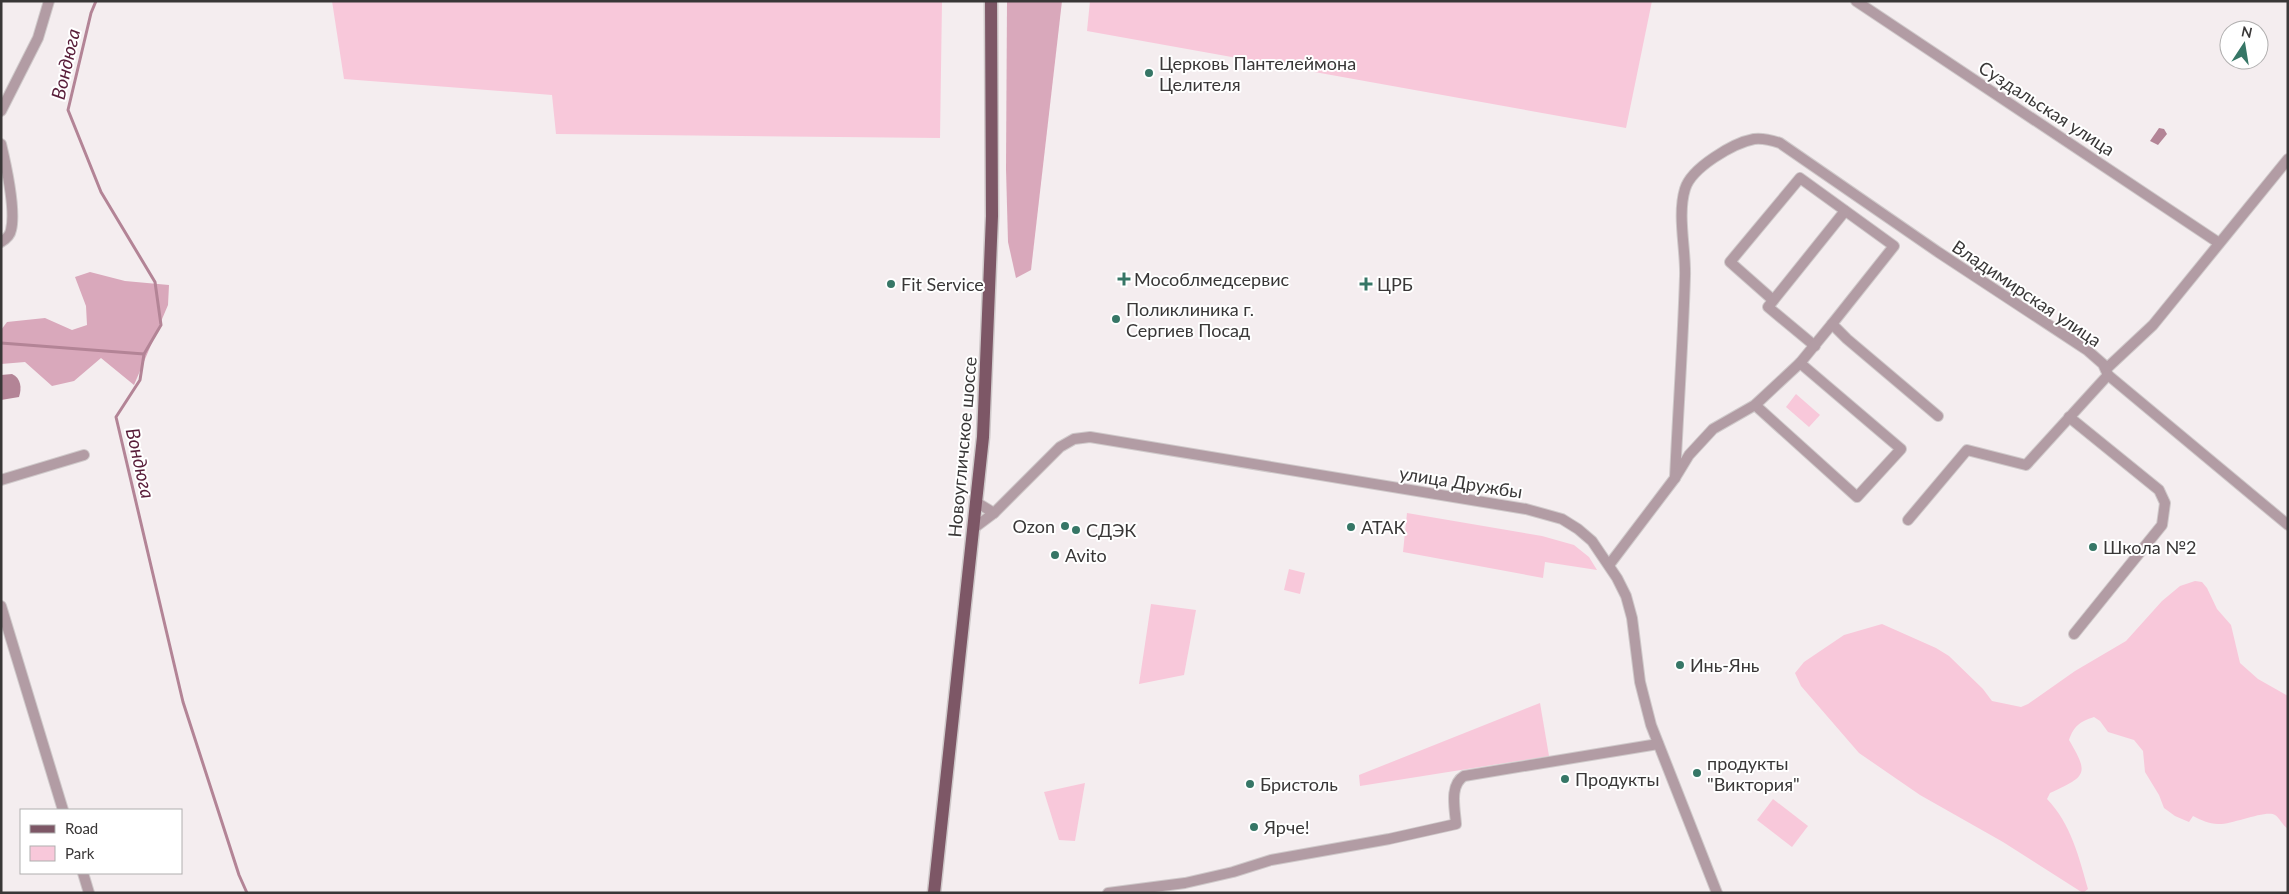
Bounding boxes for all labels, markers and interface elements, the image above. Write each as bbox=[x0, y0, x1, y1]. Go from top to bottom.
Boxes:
north arrow bbox=[2219, 20, 2269, 70]
text: N bbox=[2240, 22, 2254, 41]
water label: Вондюга bbox=[46, 26, 84, 102]
place label: Церковь Пантелеймона Целителя bbox=[1159, 52, 1356, 95]
street label: Суздальская улица bbox=[1975, 56, 2119, 160]
marker: Церковь Пантелеймона Целителя bbox=[1143, 67, 1155, 79]
street label: Владимирская улица bbox=[1948, 235, 2106, 351]
place label: Мособлмедсервис bbox=[1134, 268, 1289, 290]
place label: Fit Service bbox=[901, 273, 984, 295]
marker: Мособлмедсервис bbox=[1118, 273, 1130, 285]
place label: ЦРБ bbox=[1377, 273, 1413, 295]
marker: ЦРБ bbox=[1359, 277, 1373, 291]
marker: Fit Service bbox=[885, 278, 897, 290]
place label: Поликлиника г. Сергиев Посад bbox=[1126, 298, 1254, 341]
marker: Поликлиника г. Сергиев Посад bbox=[1110, 313, 1122, 325]
street label: Новоугличское шоссе bbox=[943, 356, 981, 538]
water label: Вондюга bbox=[122, 425, 160, 501]
street label: улица Дружбы bbox=[1398, 461, 1524, 503]
place label: Ozon bbox=[1013, 515, 1055, 537]
place label: АТАК bbox=[1361, 516, 1406, 538]
place label: СДЭК bbox=[1086, 519, 1136, 541]
marker: Ozon bbox=[1059, 520, 1071, 532]
marker: АТАК bbox=[1345, 521, 1357, 533]
marker: СДЭК bbox=[1070, 524, 1082, 536]
place label: Школа №2 bbox=[2103, 536, 2197, 558]
marker: Школа №2 bbox=[2087, 541, 2099, 553]
place label: Avito bbox=[1065, 544, 1107, 566]
marker: Avito bbox=[1049, 549, 1061, 561]
place label: Инь-Янь bbox=[1690, 654, 1760, 676]
marker: Инь-Янь bbox=[1674, 659, 1686, 671]
place label: продукты "Виктория" bbox=[1707, 752, 1800, 795]
marker: продукты "Виктория" bbox=[1691, 767, 1703, 779]
place label: Продукты bbox=[1575, 768, 1659, 790]
place label: Бристоль bbox=[1260, 773, 1338, 795]
marker: Продукты bbox=[1559, 773, 1571, 785]
marker: Бристоль bbox=[1244, 778, 1256, 790]
legend bbox=[20, 809, 182, 874]
place label: Ярче! bbox=[1263, 816, 1310, 838]
text: Road bbox=[65, 819, 98, 837]
marker: Ярче! bbox=[1248, 821, 1260, 833]
text: Park bbox=[65, 844, 95, 862]

